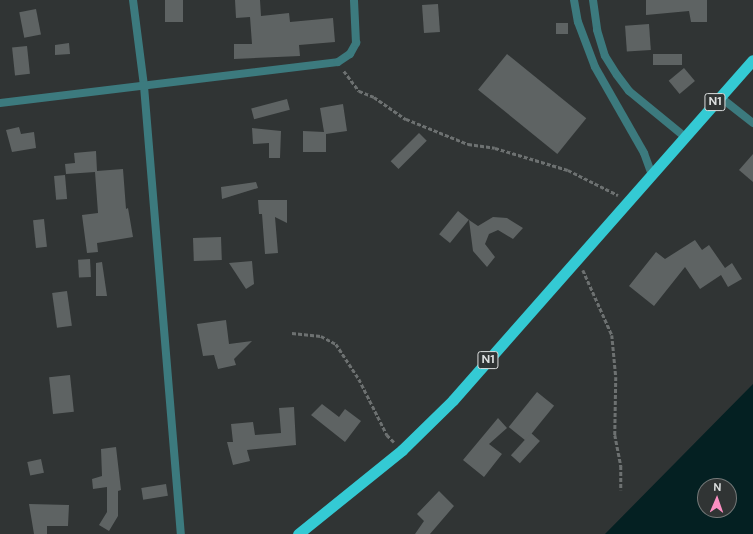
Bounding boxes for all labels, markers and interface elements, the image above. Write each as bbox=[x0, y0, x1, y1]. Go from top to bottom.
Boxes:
road number: N1 bbox=[704, 92, 726, 112]
road number: N1 bbox=[477, 350, 499, 370]
north arrow bbox=[697, 478, 737, 518]
text: N bbox=[713, 480, 722, 494]

